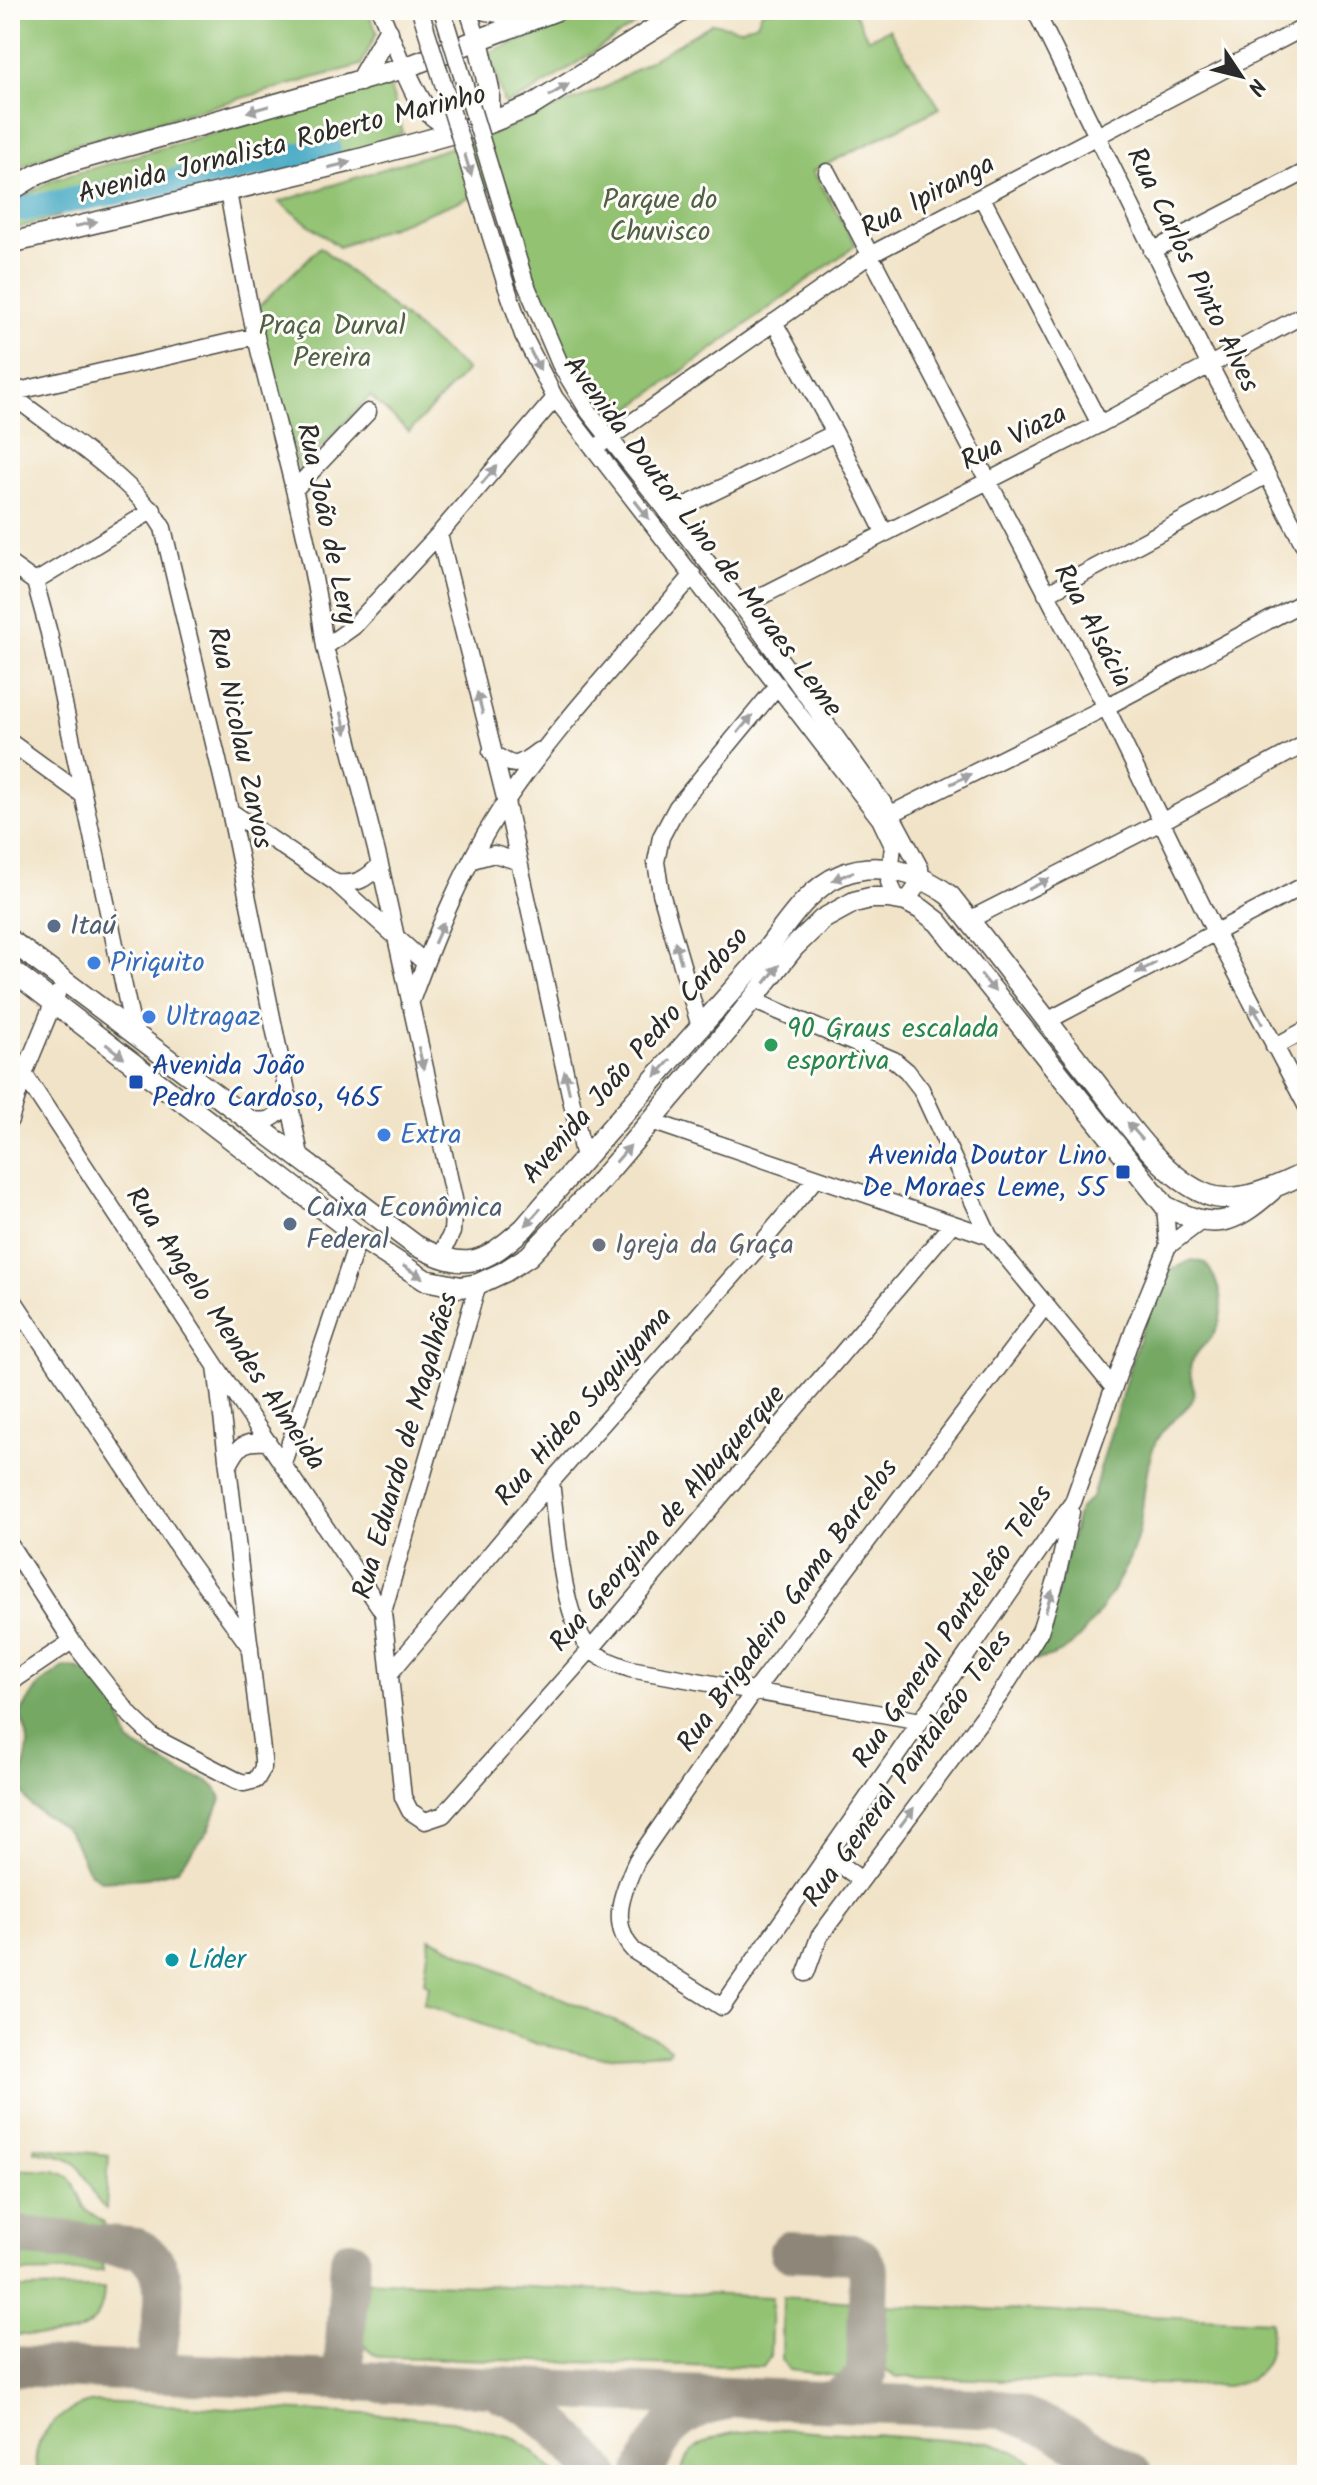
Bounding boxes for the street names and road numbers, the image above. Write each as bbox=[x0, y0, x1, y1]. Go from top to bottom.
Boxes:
street label: Avenida Jornalista Roberto Marinho bbox=[73, 72, 491, 218]
street label: Rua Carlos Pinto Alves bbox=[1113, 140, 1271, 400]
street label: Rua Ipiranga bbox=[853, 143, 1003, 251]
street label: Avenida Doutor Lino de Moraes Leme bbox=[550, 346, 854, 728]
street label: Rua Viaza bbox=[953, 392, 1075, 484]
street label: Rua João de Lery bbox=[283, 419, 370, 630]
street label: Rua Alsácia bbox=[1040, 556, 1144, 696]
street label: Rua Nicolau Zarvos bbox=[194, 623, 284, 853]
street label: Avenida João Pedro Cardoso bbox=[511, 917, 761, 1195]
street label: Rua Angelo Mendes Almeida bbox=[113, 1178, 337, 1480]
street label: Rua Eduardo de Magalhães bbox=[341, 1287, 471, 1605]
street label: Rua Hideo Suguiyama bbox=[484, 1297, 684, 1517]
street label: Rua Georgina de Albuquerque bbox=[539, 1375, 798, 1663]
street label: Rua Brigadeiro Gama Barcelos bbox=[666, 1449, 910, 1763]
street label: Rua General Panteleão Teles bbox=[841, 1476, 1065, 1778]
street label: Rua General Pantaleão Teles bbox=[791, 1620, 1025, 1918]

